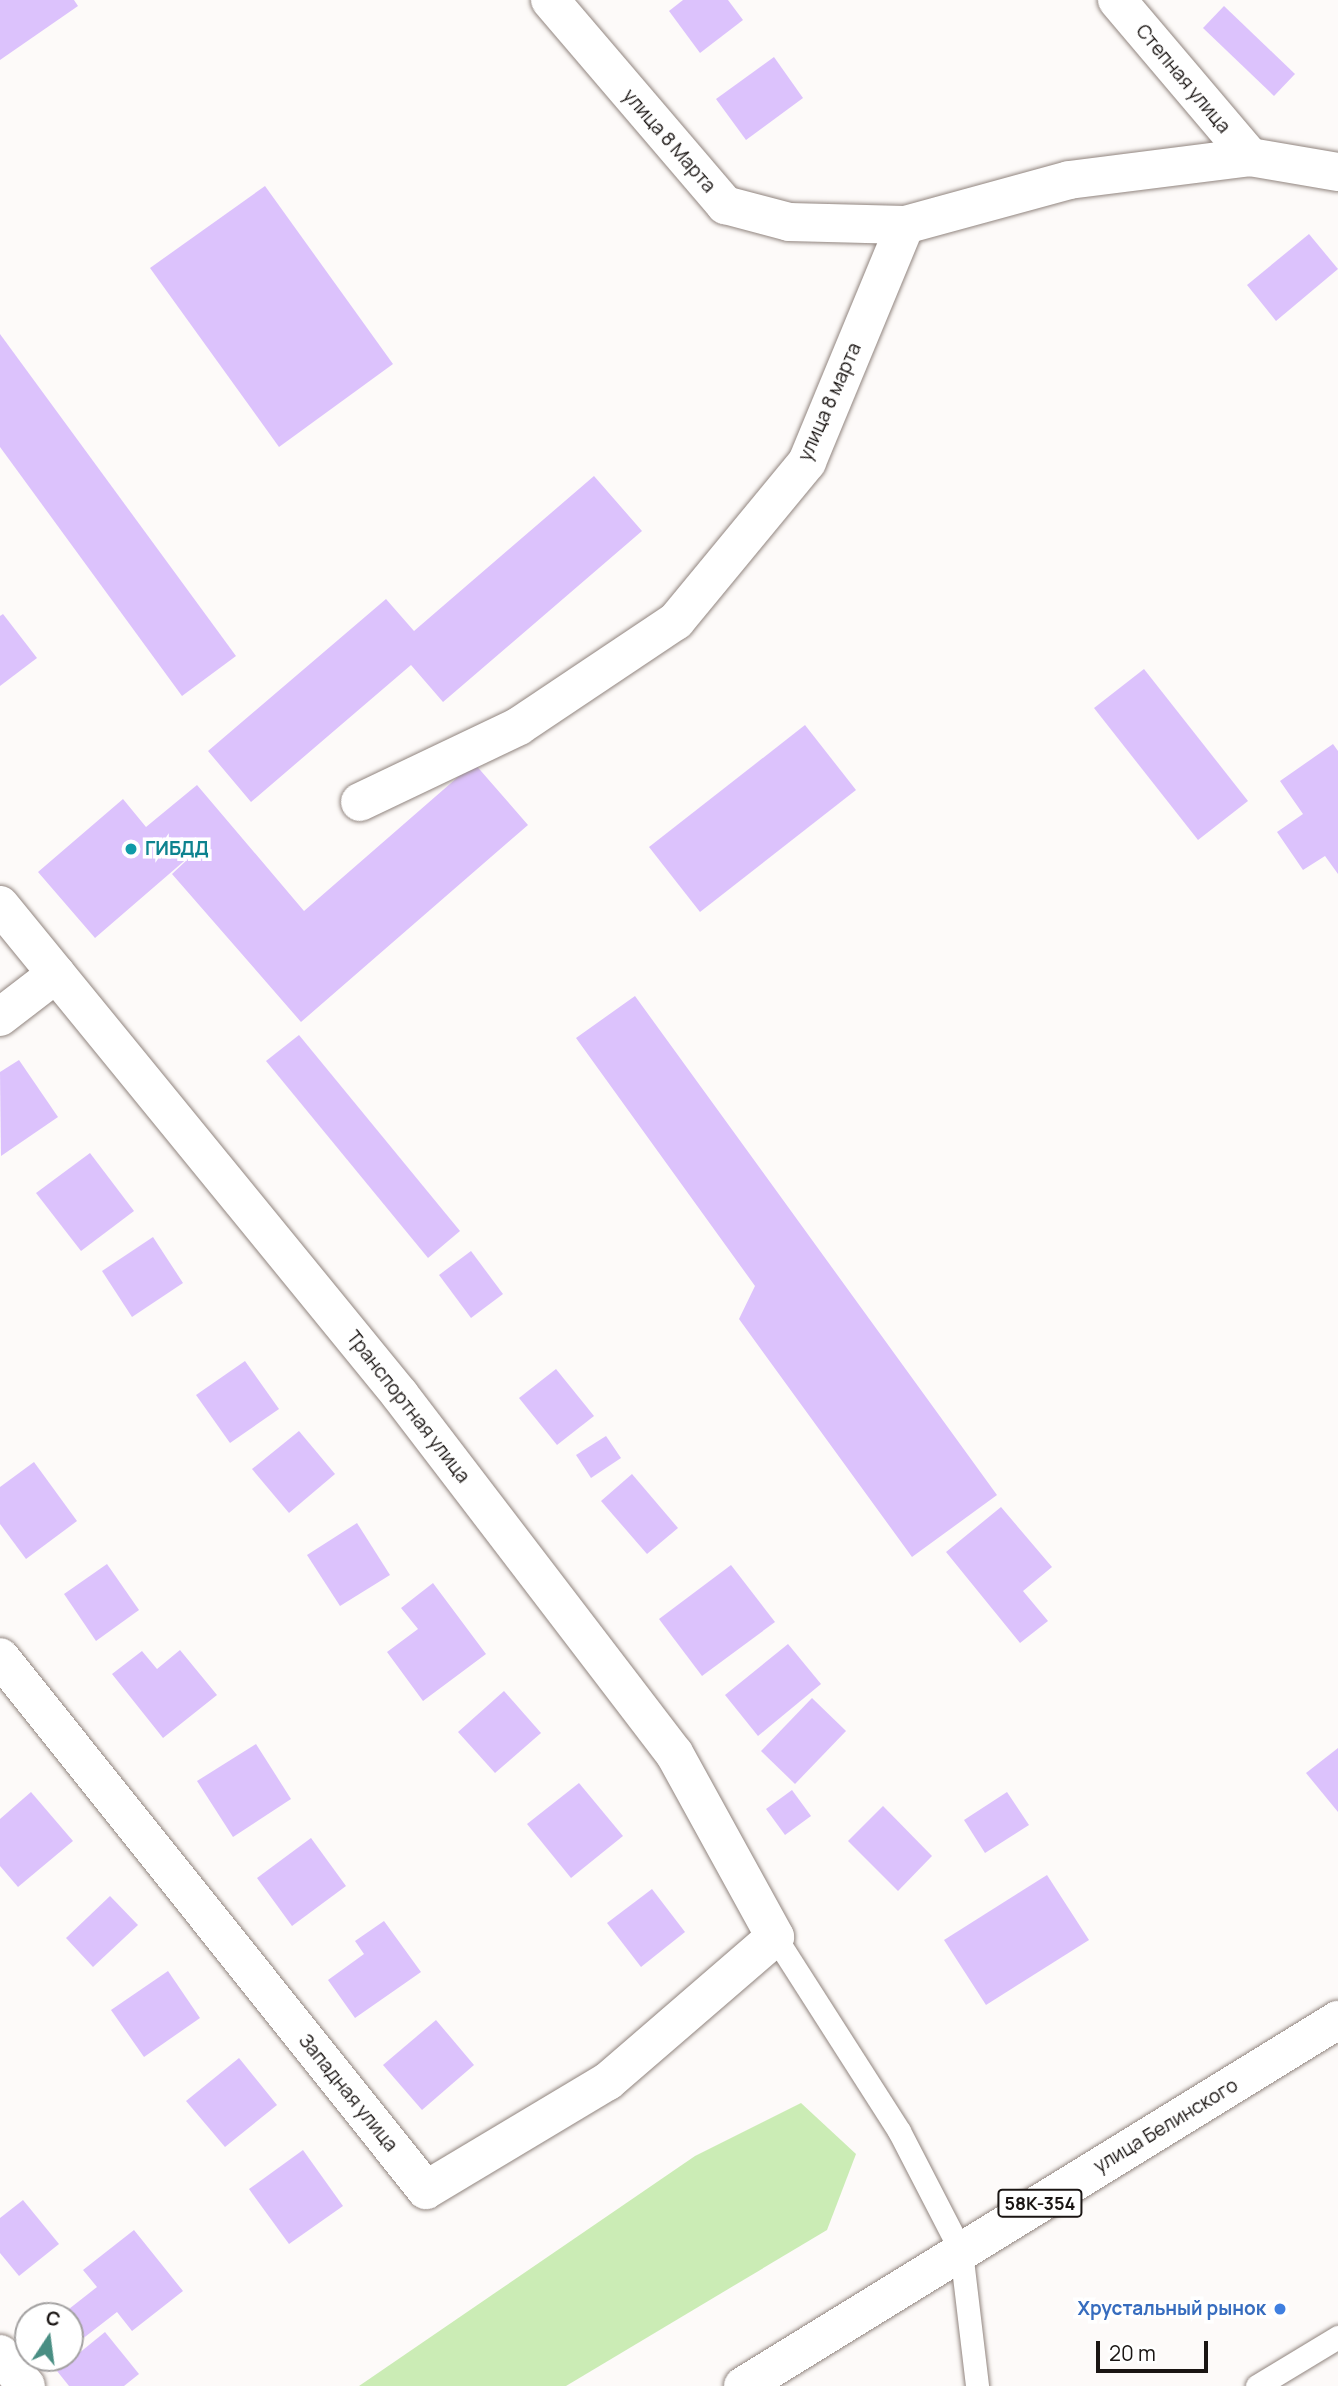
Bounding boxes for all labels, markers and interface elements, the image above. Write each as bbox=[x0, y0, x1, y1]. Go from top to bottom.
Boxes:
street label: Степная улица bbox=[1131, 20, 1235, 138]
street label: улица 8 Марта bbox=[618, 85, 720, 197]
street label: улица 8 марта bbox=[794, 339, 866, 465]
place label: ГИБДД bbox=[145, 838, 209, 860]
marker: ГИБДД bbox=[123, 841, 139, 857]
street label: Транспортная улица bbox=[342, 1326, 474, 1488]
street label: Западная улица bbox=[294, 2030, 402, 2156]
street label: улица Белинского bbox=[1090, 2074, 1242, 2178]
road number: 58К-354 bbox=[996, 2188, 1084, 2218]
place label: Хрустальный рынок bbox=[1078, 2298, 1266, 2320]
marker: Хрустальный рынок bbox=[1272, 2301, 1288, 2317]
north arrow bbox=[14, 2302, 84, 2372]
text: С bbox=[43, 2304, 63, 2333]
scale bar bbox=[1100, 2326, 1212, 2370]
text: 20 m bbox=[1109, 2339, 1156, 2367]

